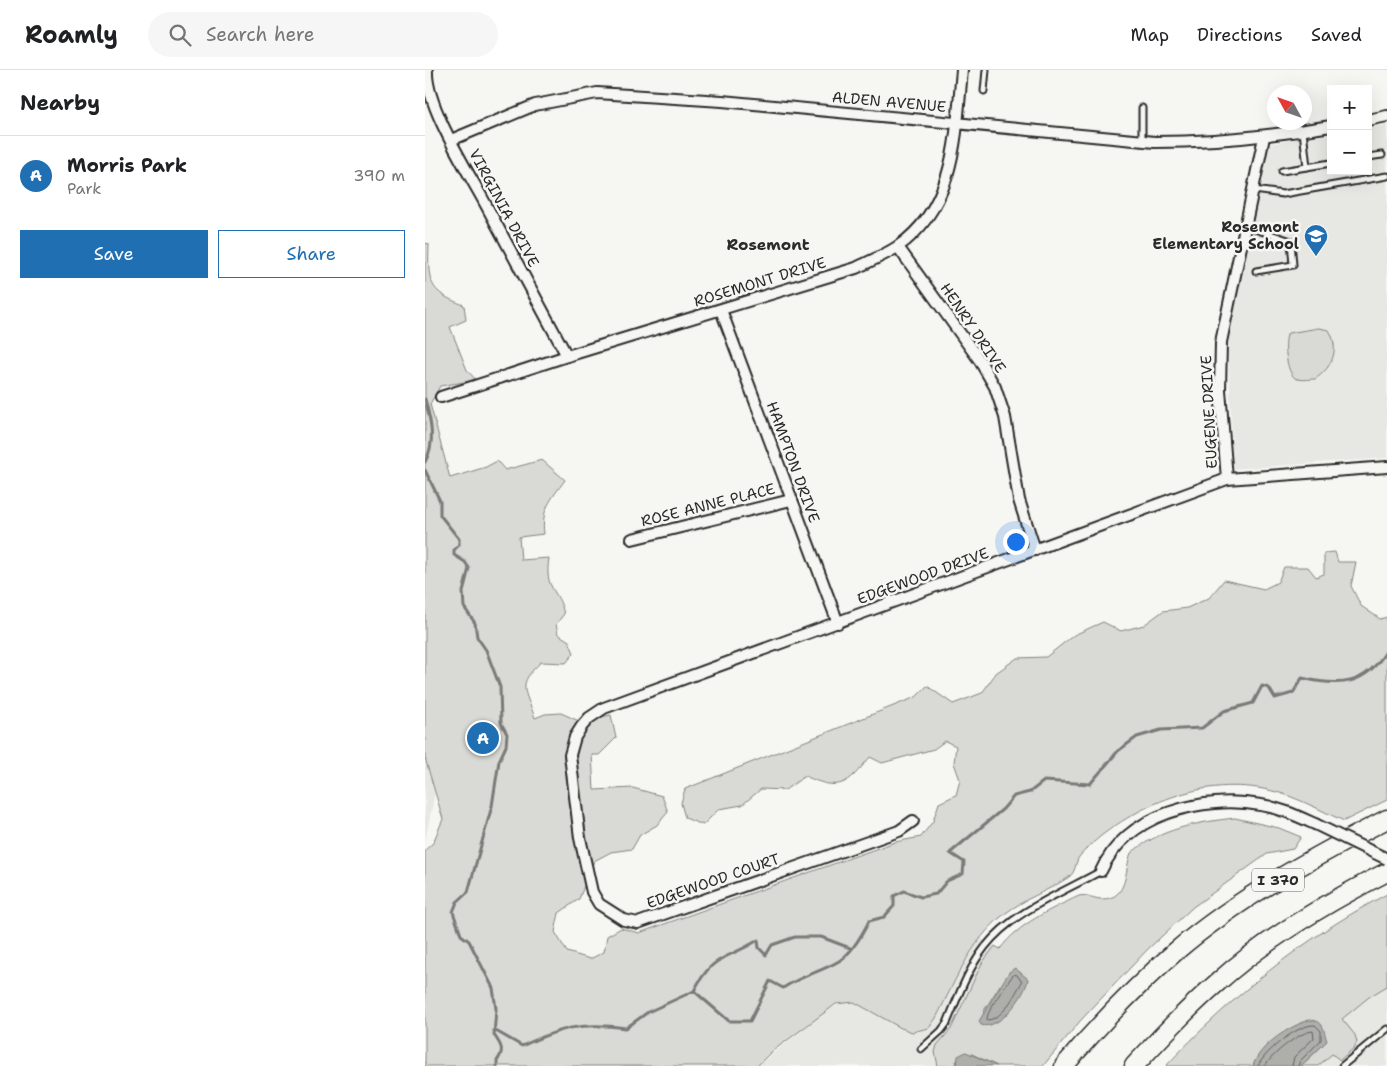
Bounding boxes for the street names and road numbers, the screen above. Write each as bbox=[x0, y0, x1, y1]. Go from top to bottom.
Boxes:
street label: ALDEN AVENUE bbox=[831, 87, 947, 117]
street label: VIRGINIA DRIVE bbox=[464, 145, 544, 271]
street label: ROSEMONT DRIVE bbox=[691, 252, 829, 312]
street label: HENRY DRIVE bbox=[936, 279, 1010, 377]
street label: EUGENE DRIVE bbox=[1196, 355, 1222, 469]
street label: HAMPTON DRIVE bbox=[762, 399, 824, 525]
street label: ROSE ANNE PLACE bbox=[639, 479, 777, 531]
street label: EDGEWOOD DRIVE bbox=[854, 543, 992, 609]
street label: EDGEWOOD COURT bbox=[644, 849, 782, 913]
road number: I 370 bbox=[1252, 868, 1304, 892]

